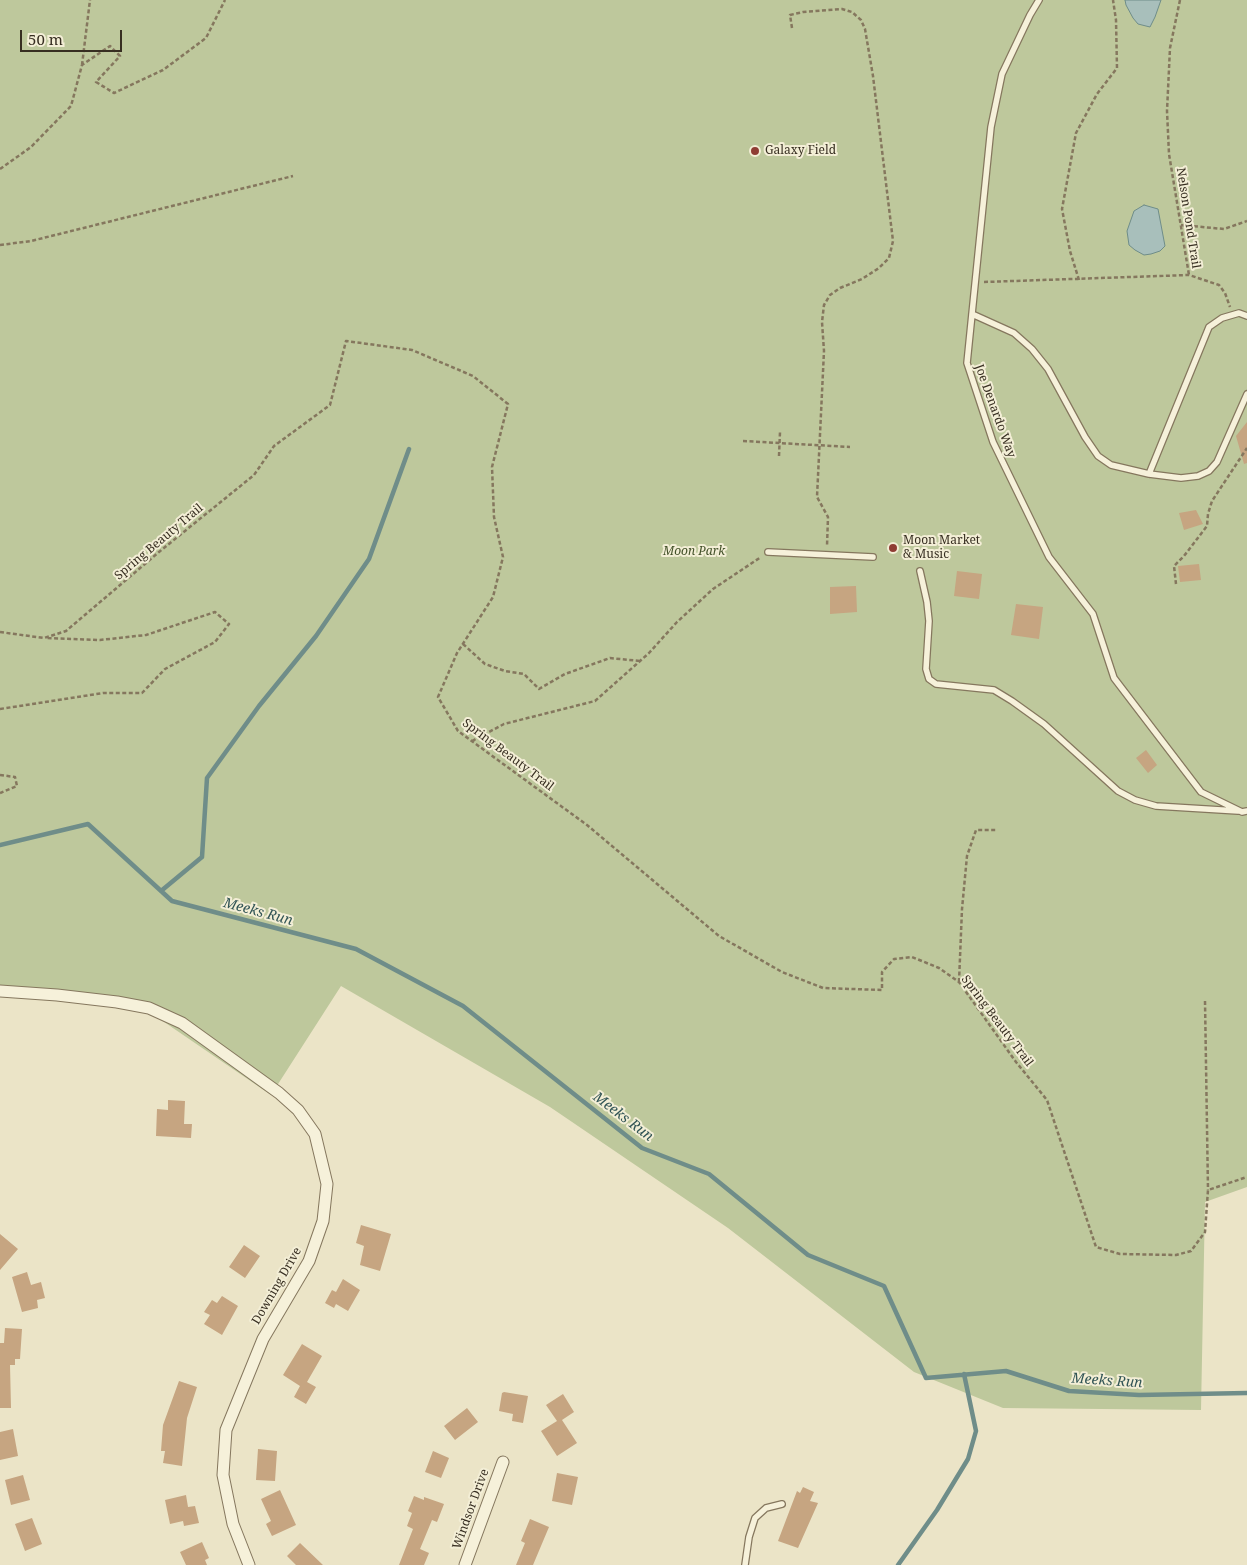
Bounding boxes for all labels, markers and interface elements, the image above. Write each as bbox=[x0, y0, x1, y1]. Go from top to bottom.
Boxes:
scale bar bbox=[22, 20, 125, 52]
text: 50 m bbox=[28, 29, 63, 49]
place label: Galaxy Field bbox=[765, 144, 836, 158]
marker: Galaxy Field bbox=[749, 145, 761, 157]
street label: Nelson Pond Trail bbox=[1173, 167, 1203, 269]
street label: Joe Denardo Way bbox=[971, 362, 1019, 460]
street label: Spring Beauty Trail bbox=[112, 501, 206, 583]
place label: Moon Market & Music bbox=[903, 534, 980, 562]
marker: Moon Market & Music bbox=[887, 542, 899, 554]
park label: Moon Park bbox=[663, 545, 725, 559]
street label: Spring Beauty Trail bbox=[460, 716, 556, 794]
water label: Meeks Run bbox=[221, 895, 295, 929]
street label: Spring Beauty Trail bbox=[958, 973, 1036, 1069]
water label: Meeks Run bbox=[590, 1089, 656, 1145]
street label: Downing Drive bbox=[249, 1245, 305, 1327]
water label: Meeks Run bbox=[1071, 1370, 1143, 1392]
street label: Windsor Drive bbox=[450, 1467, 492, 1551]

